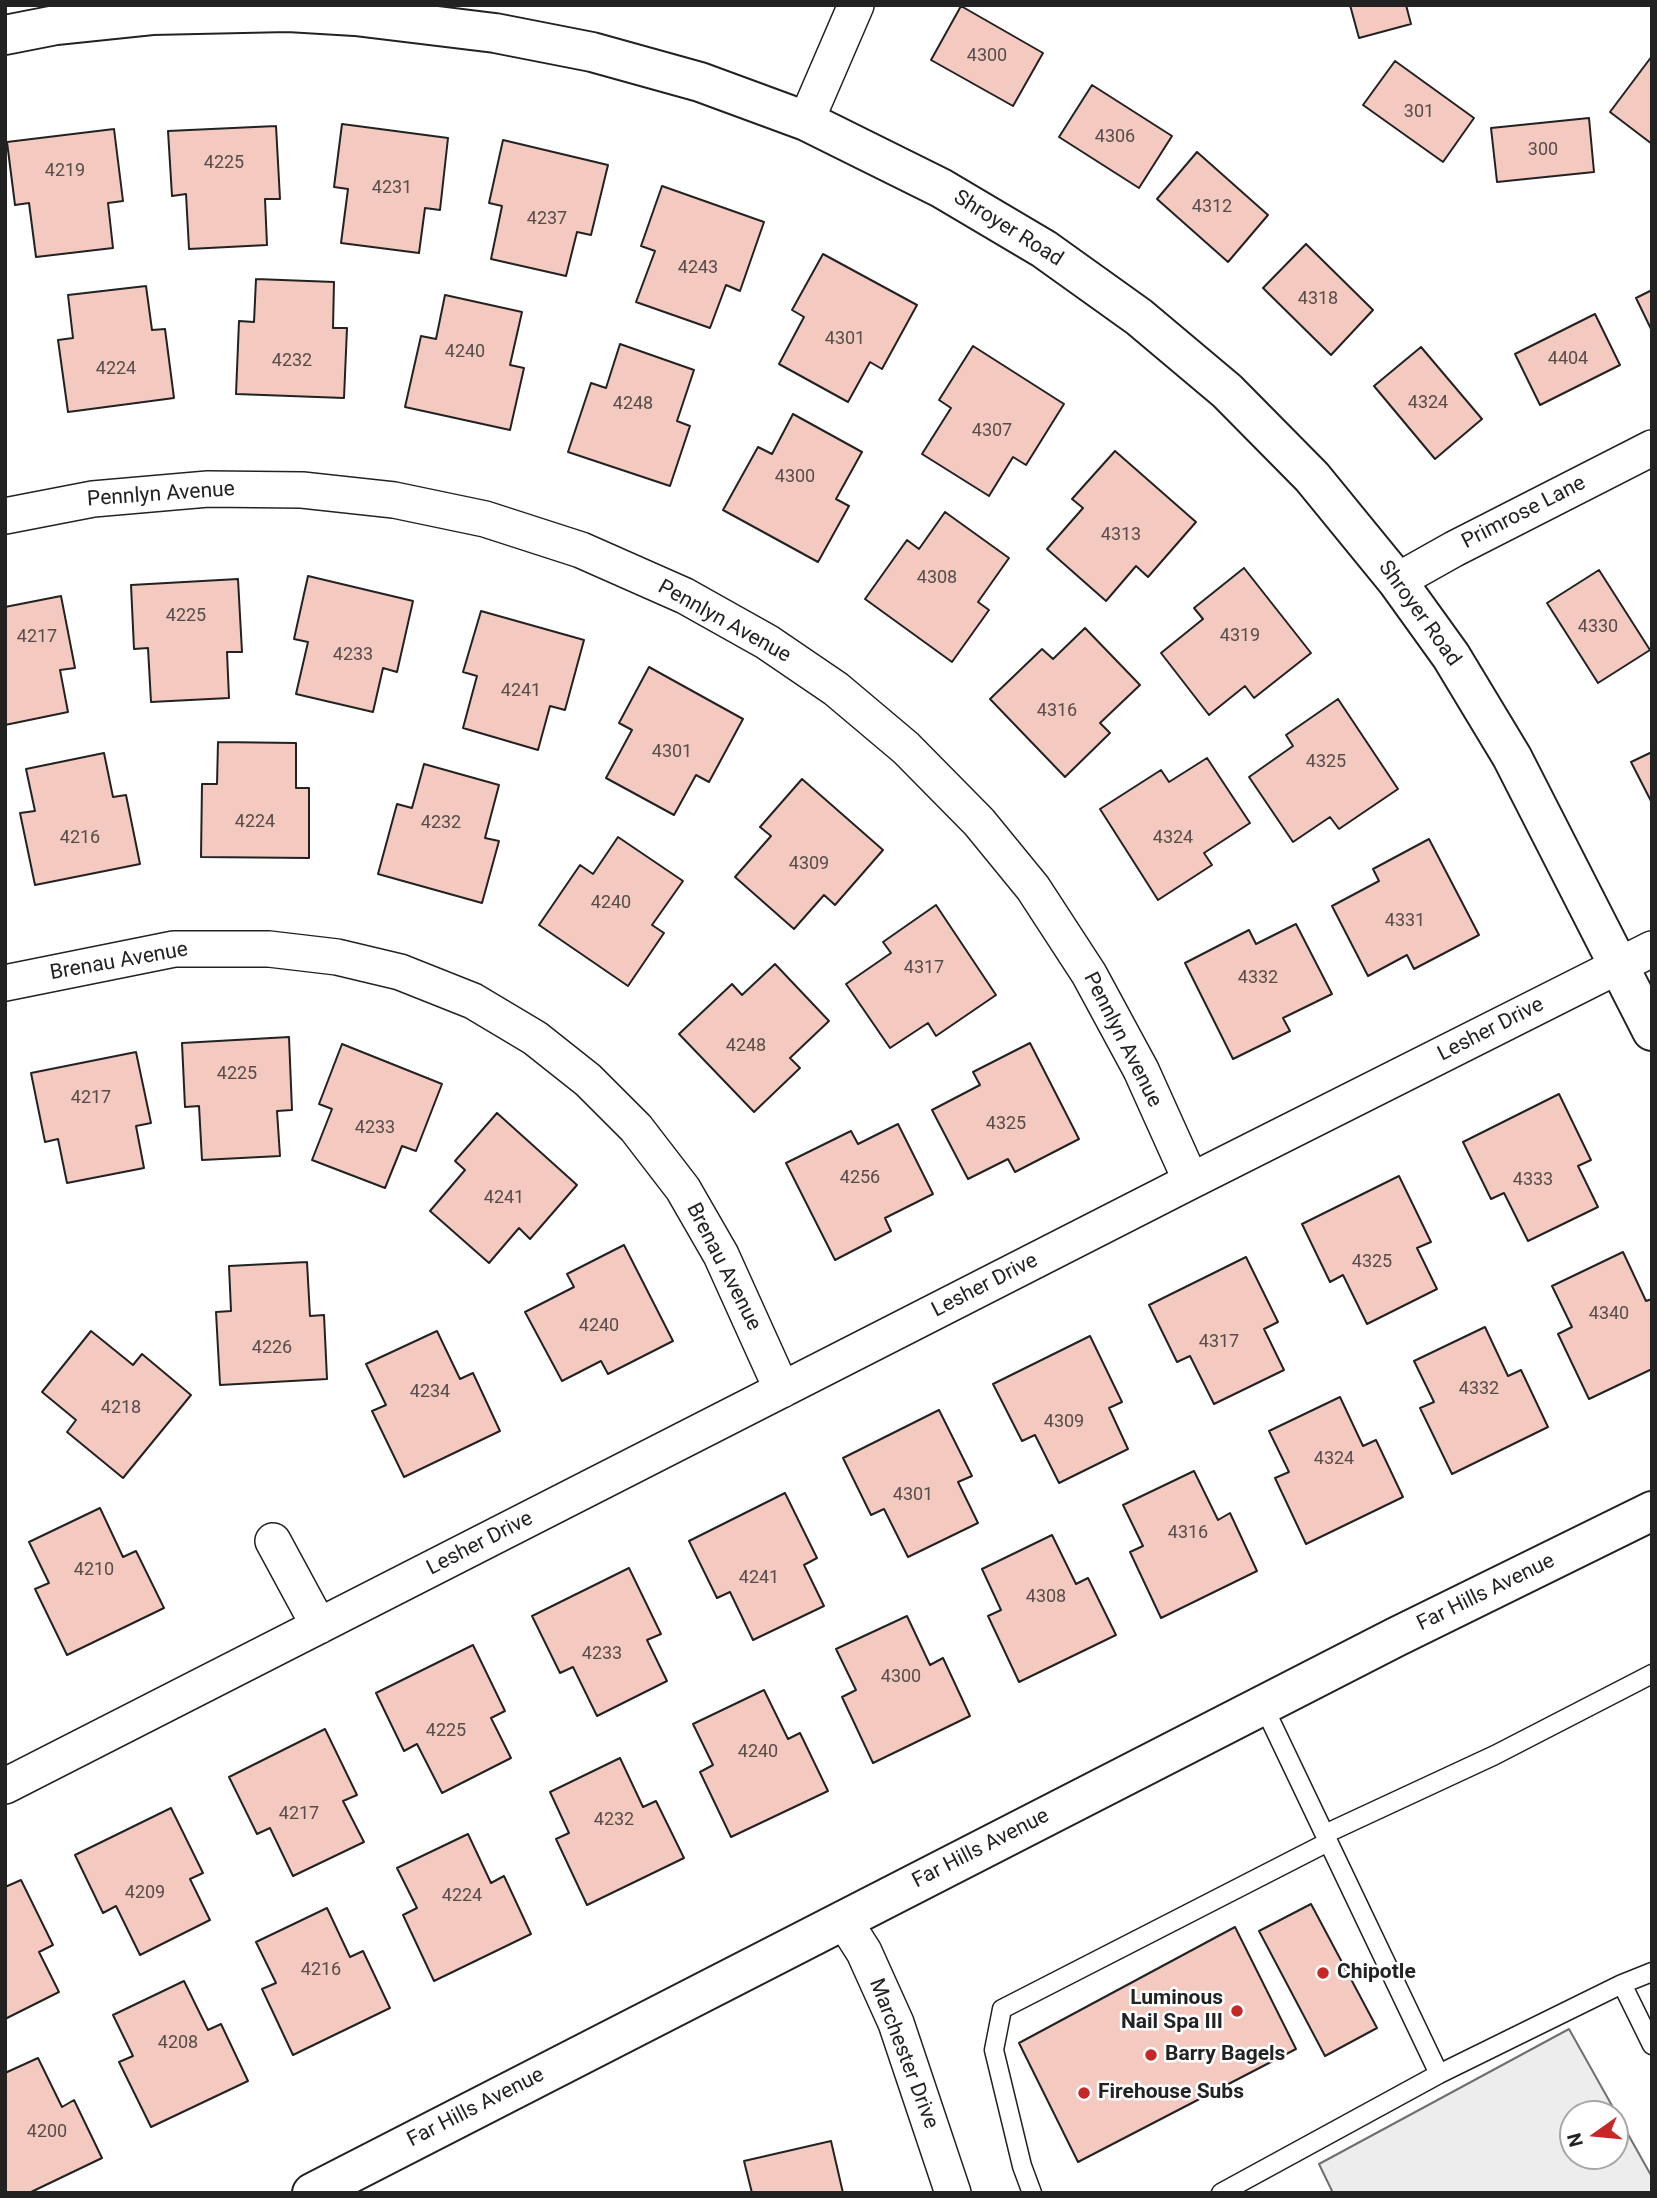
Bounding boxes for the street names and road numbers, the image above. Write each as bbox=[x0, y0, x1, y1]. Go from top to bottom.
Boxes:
street label: Shroyer Road bbox=[949, 185, 1067, 273]
street label: Primrose Lane bbox=[1458, 471, 1590, 555]
street label: Pennlyn Avenue bbox=[86, 477, 236, 513]
street label: Shroyer Road bbox=[1372, 556, 1466, 672]
street label: Pennlyn Avenue bbox=[653, 575, 795, 669]
street label: Brenau Avenue bbox=[48, 937, 190, 987]
street label: Pennlyn Avenue bbox=[1077, 968, 1167, 1112]
street label: Lesher Drive bbox=[1434, 993, 1548, 1067]
street label: Brenau Avenue bbox=[680, 1199, 766, 1335]
street label: Lesher Drive bbox=[928, 1249, 1042, 1323]
street label: Lesher Drive bbox=[423, 1507, 537, 1581]
street label: Far Hills Avenue bbox=[1413, 1549, 1559, 1637]
street label: Far Hills Avenue bbox=[908, 1804, 1054, 1894]
street label: Marchester Drive bbox=[863, 1975, 943, 2133]
street label: Far Hills Avenue bbox=[403, 2063, 549, 2153]

